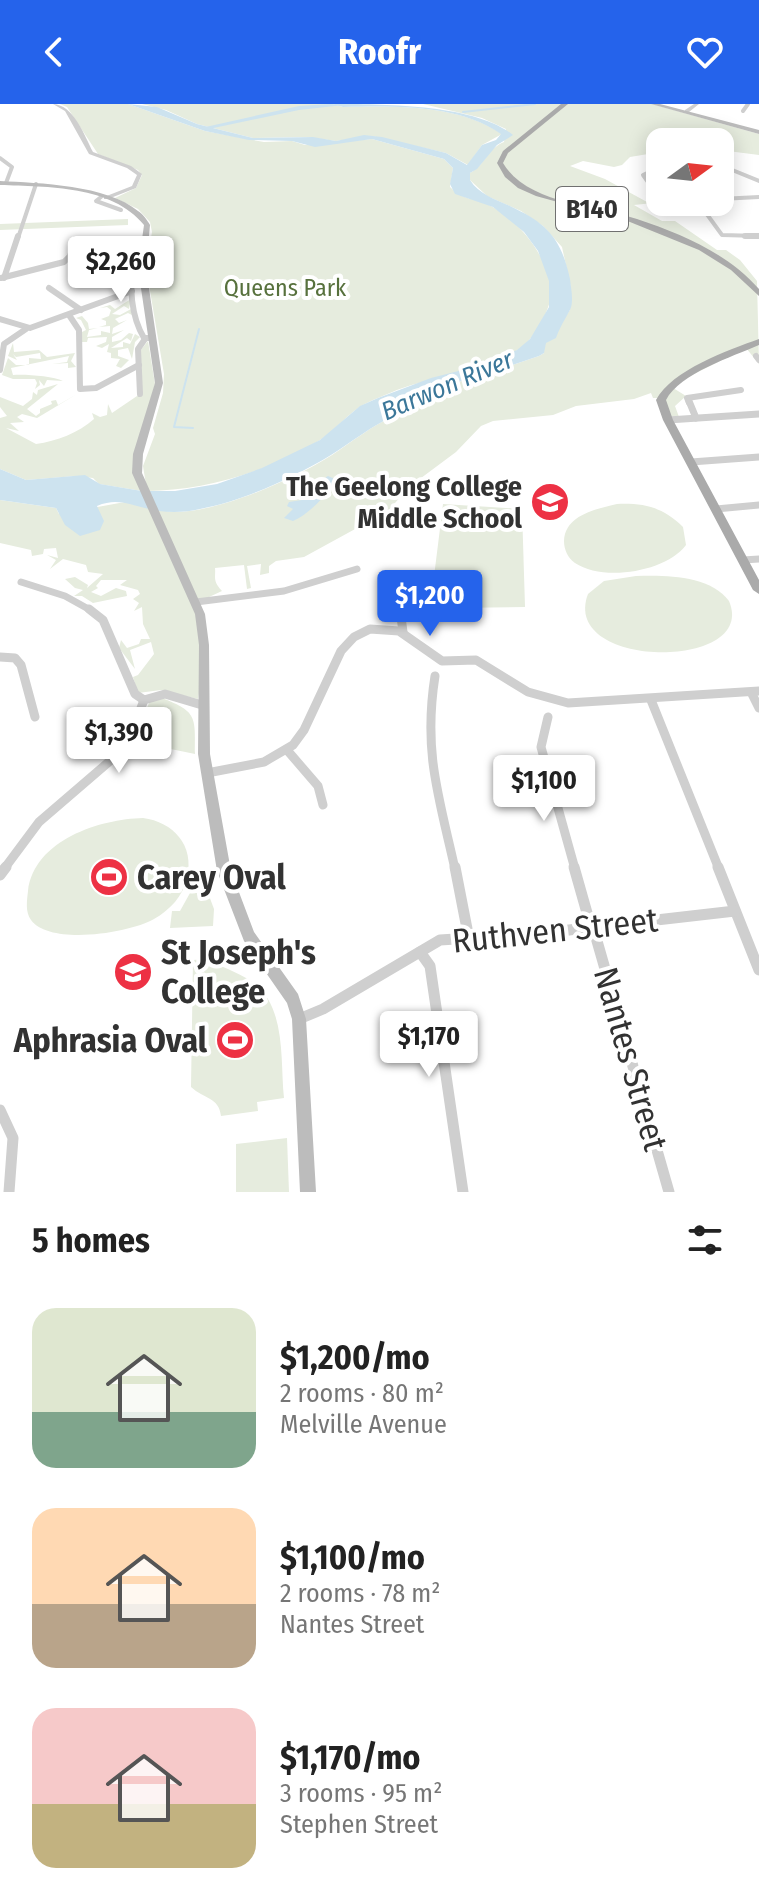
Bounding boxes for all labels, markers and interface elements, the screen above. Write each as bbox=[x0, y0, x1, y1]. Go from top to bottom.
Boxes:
icon: back bbox=[32, 30, 76, 74]
text: Roofr bbox=[338, 30, 421, 74]
icon: heart bbox=[683, 30, 727, 74]
north arrow bbox=[646, 128, 734, 216]
map controls bbox=[646, 128, 734, 216]
road number: B140 bbox=[556, 187, 628, 231]
pin: $2,260 bbox=[56, 236, 186, 304]
text: $2,260 bbox=[86, 246, 156, 277]
park label: Queens Park bbox=[224, 274, 347, 302]
water label: Barwon River bbox=[377, 343, 519, 427]
place label: The Geelong College Middle School bbox=[286, 470, 522, 535]
school or university icon: The Geelong College Middle School bbox=[529, 481, 571, 523]
pin: $1,200 bbox=[365, 570, 495, 638]
text: $1,200 bbox=[395, 580, 465, 611]
pin: $1,390 bbox=[54, 707, 184, 775]
text: $1,390 bbox=[84, 717, 154, 748]
pin: $1,100 bbox=[479, 755, 609, 823]
text: $1,100 bbox=[511, 765, 577, 796]
sports icon: Carey Oval bbox=[88, 856, 130, 898]
place label: Carey Oval bbox=[137, 857, 286, 898]
street label: Ruthven Street bbox=[450, 899, 661, 962]
place label: St Joseph's College bbox=[161, 932, 316, 1012]
school or university icon: St Joseph's College bbox=[112, 951, 154, 993]
street label: Nantes Street bbox=[585, 963, 676, 1156]
pin: $1,170 bbox=[364, 1011, 494, 1079]
sports icon: Aphrasia Oval bbox=[214, 1019, 256, 1061]
place label: Aphrasia Oval bbox=[13, 1020, 208, 1061]
text: $1,170 bbox=[398, 1021, 460, 1052]
icon: filters bbox=[683, 1218, 727, 1262]
text: 5 homes bbox=[32, 1220, 150, 1261]
text: $1,200/mo bbox=[280, 1337, 430, 1378]
icon: home bbox=[96, 1340, 192, 1436]
text: 2 rooms · 80 m² bbox=[280, 1378, 444, 1409]
text: Melville Avenue bbox=[280, 1409, 447, 1440]
text: $1,100/mo bbox=[280, 1537, 425, 1578]
icon: home bbox=[96, 1540, 192, 1636]
text: 2 rooms · 78 m² bbox=[280, 1578, 441, 1609]
text: Nantes Street bbox=[280, 1609, 424, 1640]
text: $1,170/mo bbox=[280, 1737, 421, 1778]
icon: home bbox=[96, 1740, 192, 1836]
text: 3 rooms · 95 m² bbox=[280, 1778, 442, 1809]
text: Stephen Street bbox=[280, 1809, 438, 1840]

